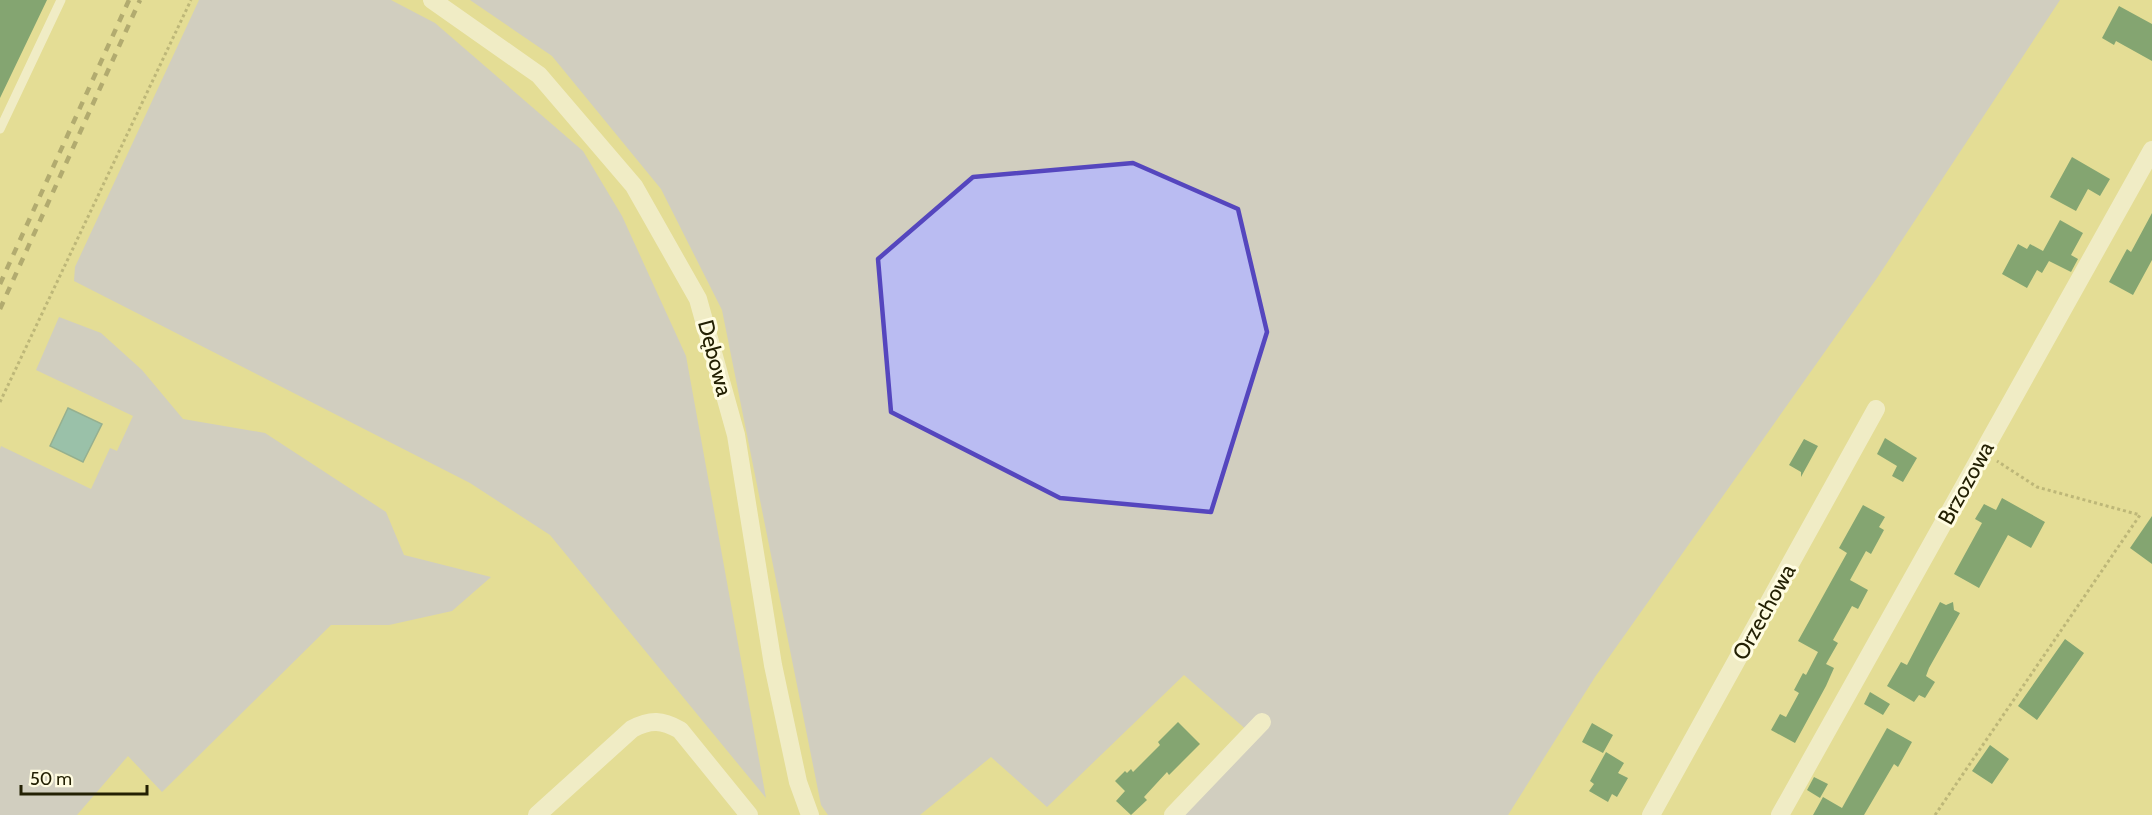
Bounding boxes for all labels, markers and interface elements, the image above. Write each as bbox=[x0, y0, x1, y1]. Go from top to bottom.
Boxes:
street label: Dębowa bbox=[692, 317, 738, 400]
street label: Brzozowa bbox=[1932, 437, 2000, 529]
street label: Orzechowa bbox=[1727, 559, 1802, 665]
scale bar bbox=[21, 758, 147, 796]
text: 50 m bbox=[30, 768, 72, 790]

